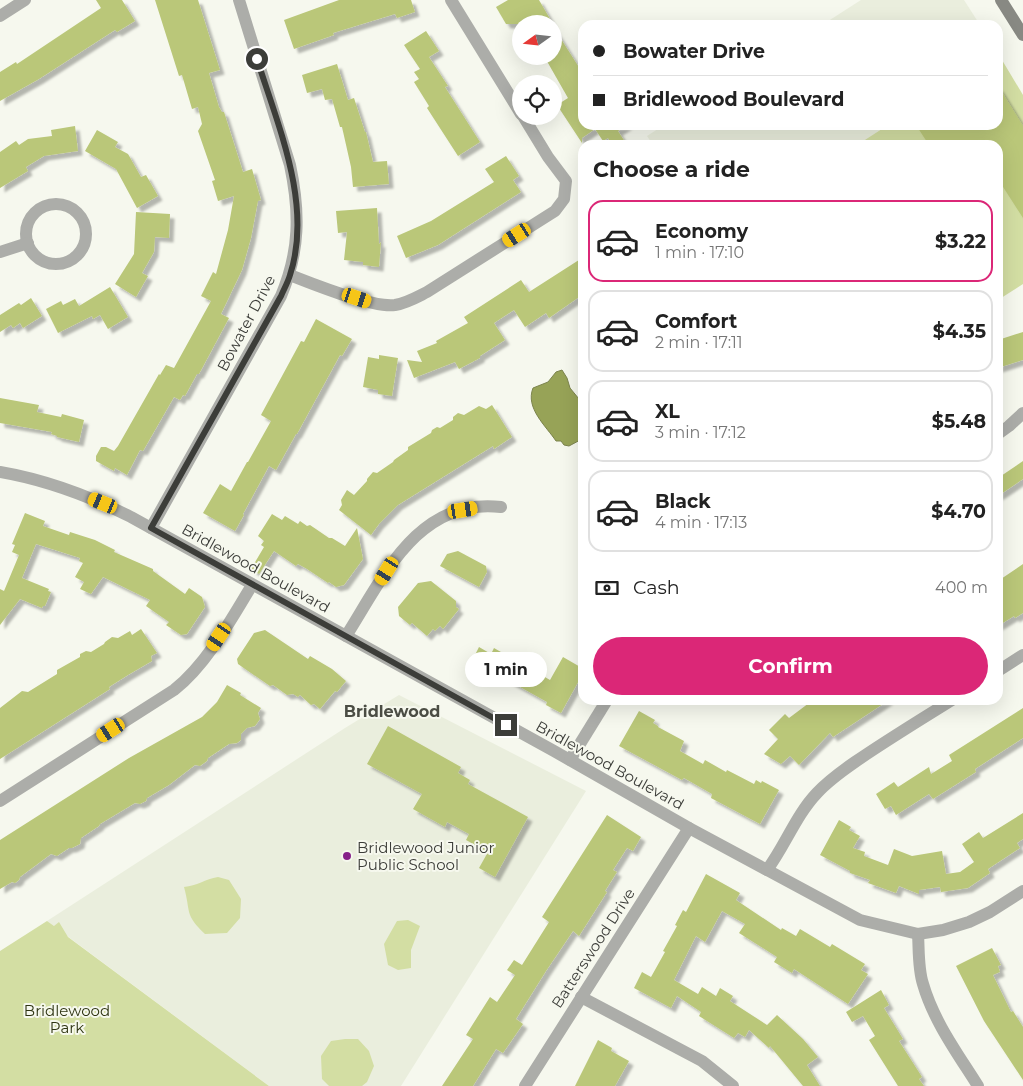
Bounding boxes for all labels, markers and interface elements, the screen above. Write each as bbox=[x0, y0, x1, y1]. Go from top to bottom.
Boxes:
north arrow bbox=[512, 15, 562, 65]
map controls bbox=[512, 15, 562, 125]
text: Bowater Drive bbox=[623, 40, 765, 63]
route start bbox=[246, 48, 268, 70]
button: locate bbox=[512, 75, 562, 125]
text: Bridlewood Boulevard bbox=[623, 88, 844, 111]
text: Choose a ride bbox=[593, 156, 750, 183]
icon: car bbox=[595, 219, 640, 264]
text: Economy bbox=[655, 220, 748, 243]
car bbox=[500, 221, 533, 249]
text: $3.22 bbox=[935, 230, 986, 253]
text: 1 min · 17:10 bbox=[655, 243, 744, 262]
street label: Bowater Drive bbox=[213, 272, 279, 374]
car bbox=[340, 286, 373, 310]
icon: car bbox=[595, 309, 640, 354]
text: Comfort bbox=[655, 310, 737, 333]
text: $4.35 bbox=[933, 320, 986, 343]
text: 2 min · 17:11 bbox=[655, 333, 743, 352]
icon: car bbox=[595, 399, 640, 444]
text: XL bbox=[655, 400, 680, 423]
text: $5.48 bbox=[932, 410, 986, 433]
text: 3 min · 17:12 bbox=[655, 423, 746, 442]
icon: car bbox=[595, 489, 640, 534]
car bbox=[86, 490, 119, 516]
text: Black bbox=[655, 490, 711, 513]
car bbox=[447, 500, 478, 520]
text: $4.70 bbox=[931, 500, 986, 523]
text: 4 min · 17:13 bbox=[655, 513, 747, 532]
street label: Bridlewood Boulevard bbox=[179, 519, 333, 617]
car bbox=[372, 554, 401, 588]
icon: cash bbox=[593, 574, 621, 602]
text: Cash bbox=[633, 576, 680, 599]
text: 400 m bbox=[935, 578, 988, 597]
car bbox=[204, 620, 233, 654]
button: Confirm bbox=[593, 637, 988, 695]
callout: 1 min bbox=[465, 652, 547, 688]
text: 1 min bbox=[484, 660, 528, 679]
district label: Bridlewood bbox=[344, 702, 440, 721]
route end bbox=[495, 714, 517, 736]
car bbox=[94, 716, 127, 744]
street label: Bridlewood Boulevard bbox=[533, 716, 687, 814]
place label: Bridlewood Junior Public School bbox=[357, 838, 494, 874]
marker: Bridlewood Junior Public School bbox=[341, 850, 353, 862]
street label: Batterswood Drive bbox=[547, 884, 639, 1012]
park label: Bridlewood Park bbox=[24, 1001, 110, 1037]

